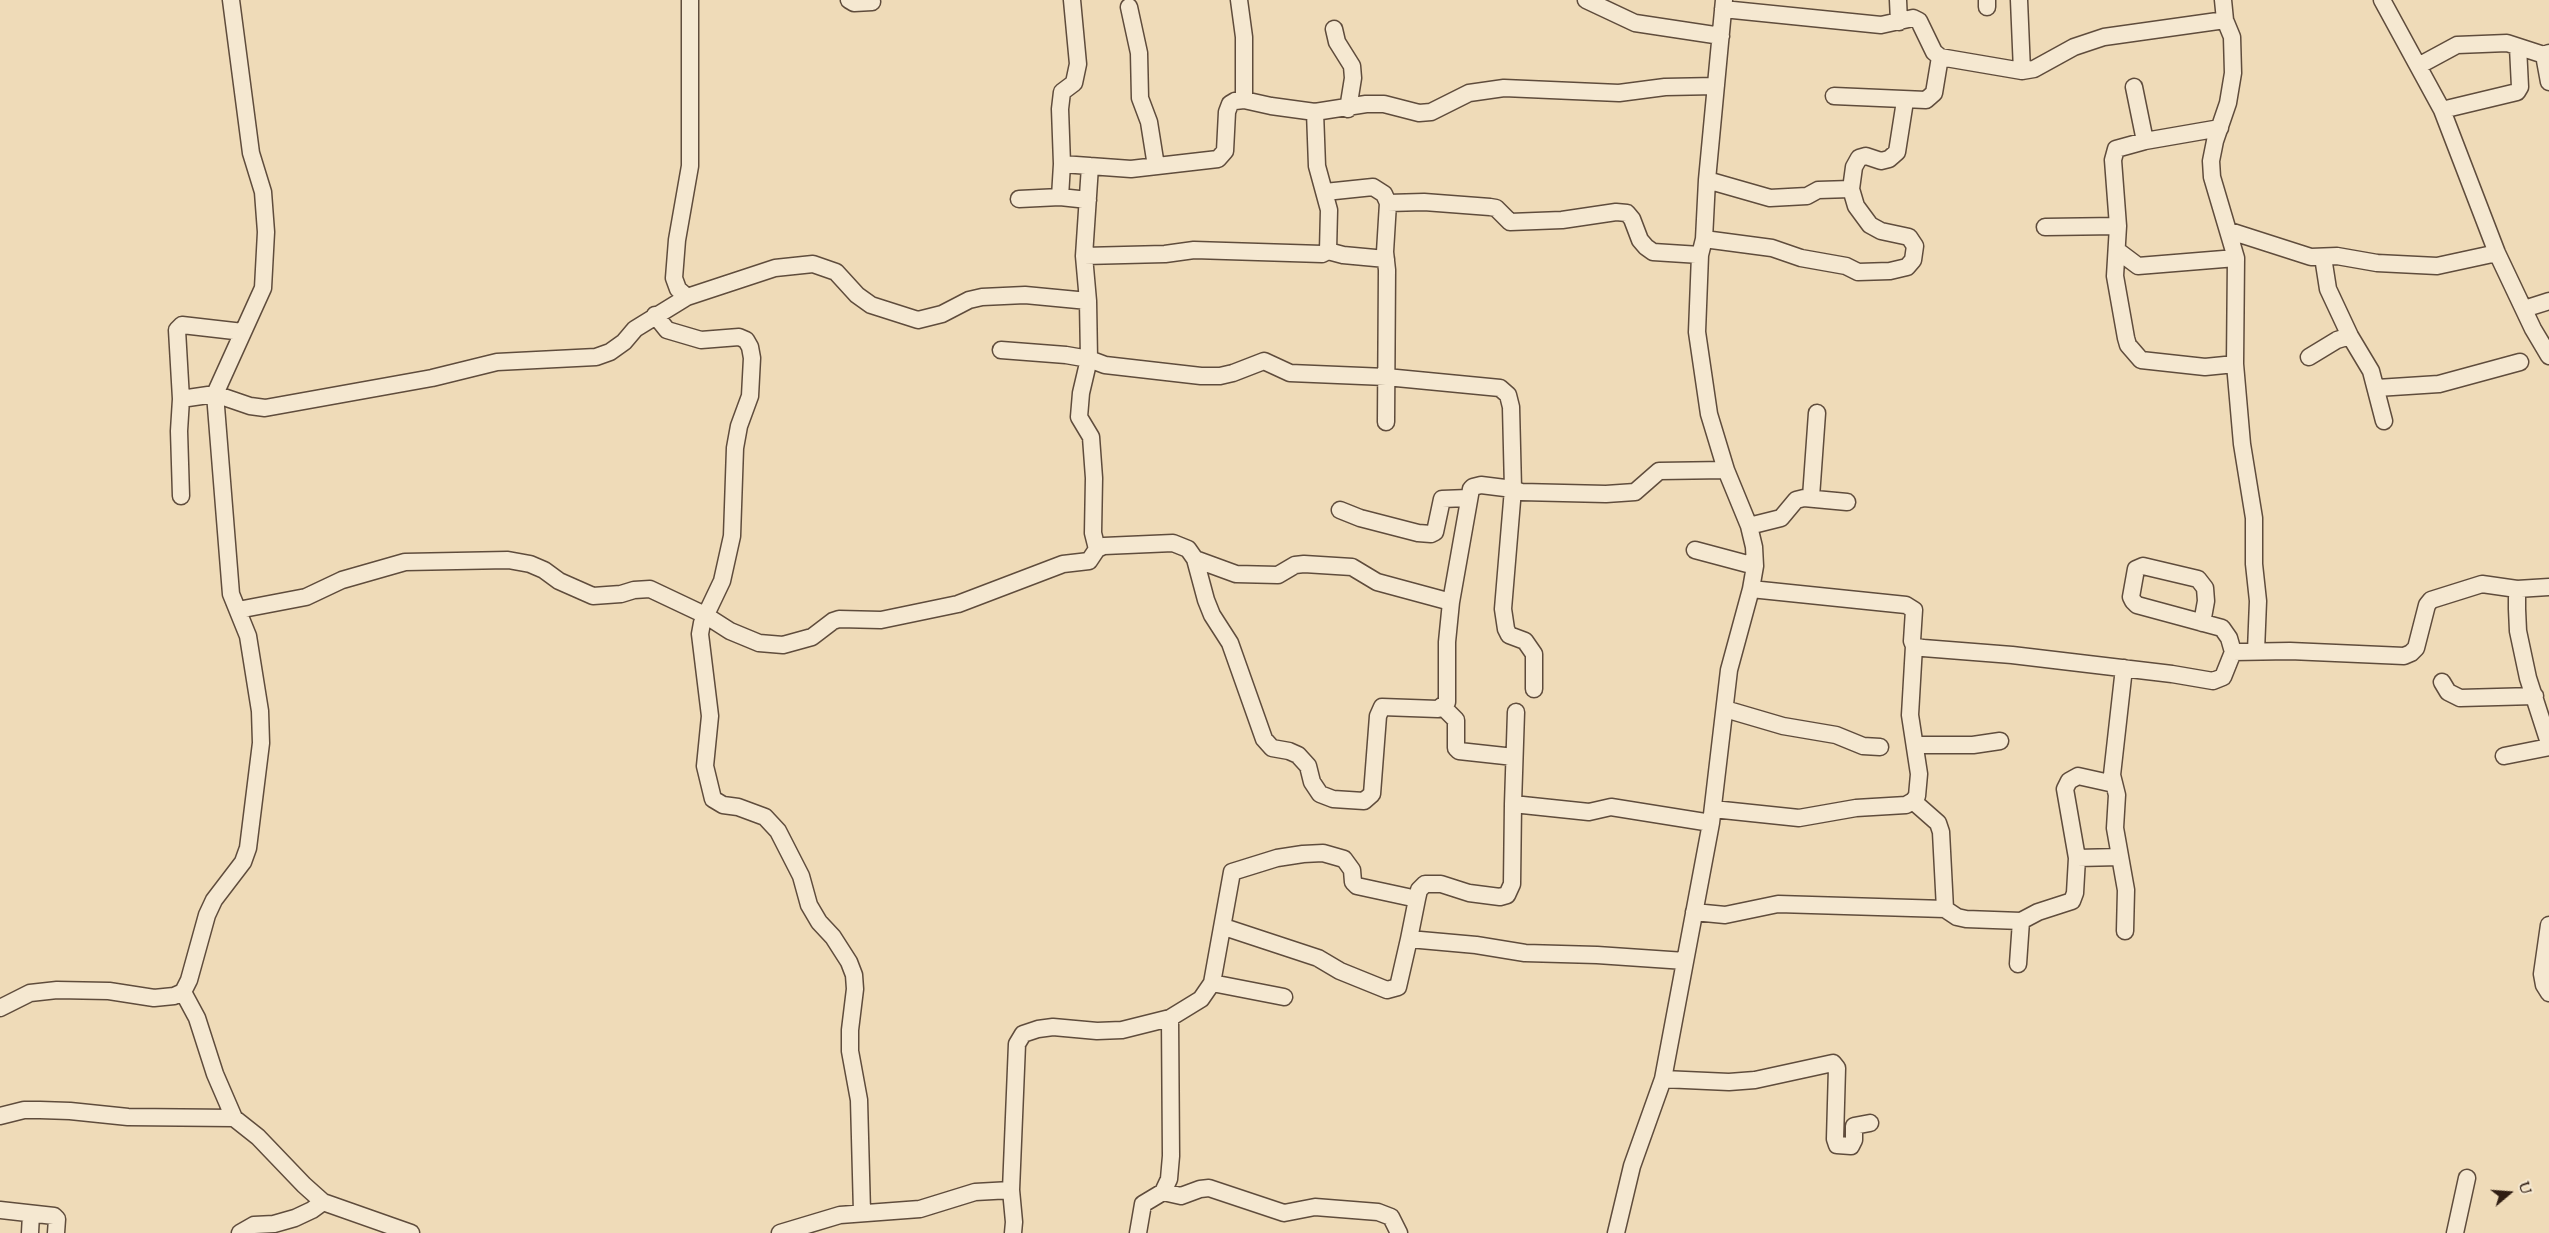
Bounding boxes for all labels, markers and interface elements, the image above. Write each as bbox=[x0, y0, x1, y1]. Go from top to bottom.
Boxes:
north arrow bbox=[2484, 1168, 2534, 1218]
text: U bbox=[2512, 1180, 2535, 1197]

